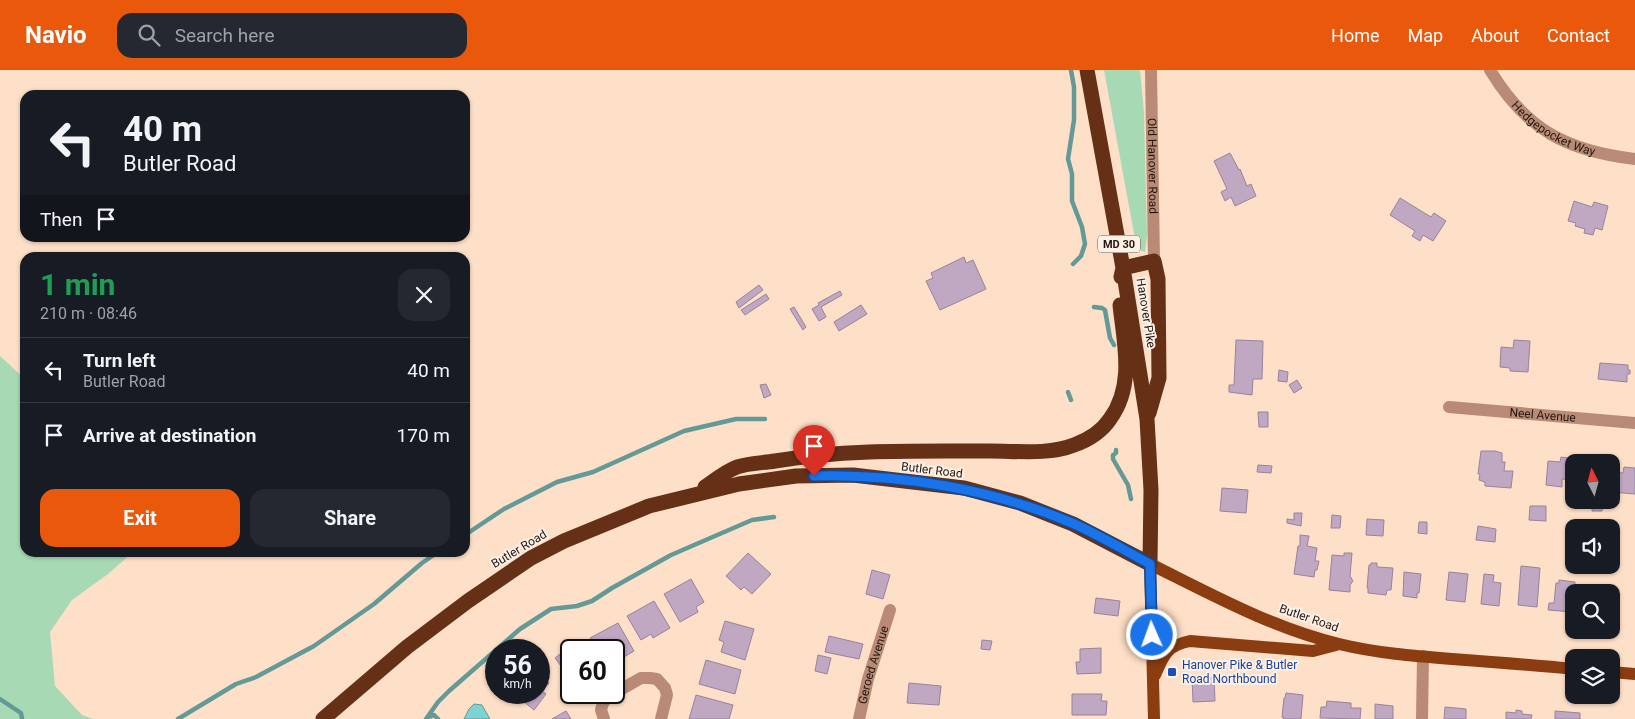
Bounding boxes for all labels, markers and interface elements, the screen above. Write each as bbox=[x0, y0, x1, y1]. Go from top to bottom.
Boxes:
search box bbox=[117, 13, 467, 58]
text: Navio bbox=[25, 21, 87, 49]
icon: search bbox=[135, 21, 163, 49]
text: Search here bbox=[175, 24, 275, 47]
text: Home bbox=[1331, 25, 1380, 46]
text: Map bbox=[1408, 25, 1443, 46]
text: About bbox=[1471, 25, 1519, 46]
text: Contact bbox=[1547, 25, 1610, 46]
street label: Hedgepocket Way bbox=[1509, 98, 1597, 159]
text: 40 m bbox=[123, 109, 202, 150]
icon: left bbox=[40, 110, 105, 175]
street label: Old Hanover Road bbox=[1145, 118, 1160, 214]
text: Butler Road bbox=[123, 151, 236, 176]
icon: arrive bbox=[92, 205, 120, 233]
text: Then bbox=[40, 208, 82, 231]
road number: MD 30 bbox=[1098, 235, 1140, 252]
text: 1 min bbox=[40, 267, 115, 302]
button: close bbox=[398, 269, 450, 321]
street label: Hanover Pike bbox=[1134, 277, 1158, 349]
text: 210 m · 08:46 bbox=[40, 304, 137, 323]
text: Turn left bbox=[83, 349, 156, 372]
icon: left bbox=[40, 356, 68, 384]
text: 40 m bbox=[407, 359, 450, 382]
text: Butler Road bbox=[83, 372, 166, 391]
street label: Neel Avenue bbox=[1509, 405, 1576, 425]
icon: arrive bbox=[40, 421, 68, 449]
text: Arrive at destination bbox=[83, 424, 256, 447]
text: 170 m bbox=[397, 424, 450, 447]
pin bbox=[793, 425, 835, 476]
icon: arrive bbox=[800, 432, 828, 460]
north arrow bbox=[1565, 454, 1620, 509]
map controls bbox=[1565, 454, 1620, 704]
street label: Butler Road bbox=[900, 459, 964, 481]
button: Exit bbox=[40, 489, 240, 547]
button: Share bbox=[250, 489, 450, 547]
button: sound bbox=[1565, 519, 1620, 574]
street label: Butler Road bbox=[489, 527, 549, 571]
button: search bbox=[1565, 584, 1620, 639]
street label: Butler Road bbox=[1277, 601, 1341, 635]
position arrow bbox=[1125, 608, 1177, 660]
street label: Geroed Avenue bbox=[856, 624, 892, 705]
speed limit sign: 60 bbox=[560, 639, 625, 704]
button: layers bbox=[1565, 649, 1620, 704]
text: 56 bbox=[503, 651, 532, 680]
place label: Hanover Pike & Butler Road Northbound bbox=[1182, 658, 1297, 686]
marker: Hanover Pike & Butler Road Northbound bbox=[1166, 666, 1178, 678]
text: km/h bbox=[503, 677, 532, 691]

